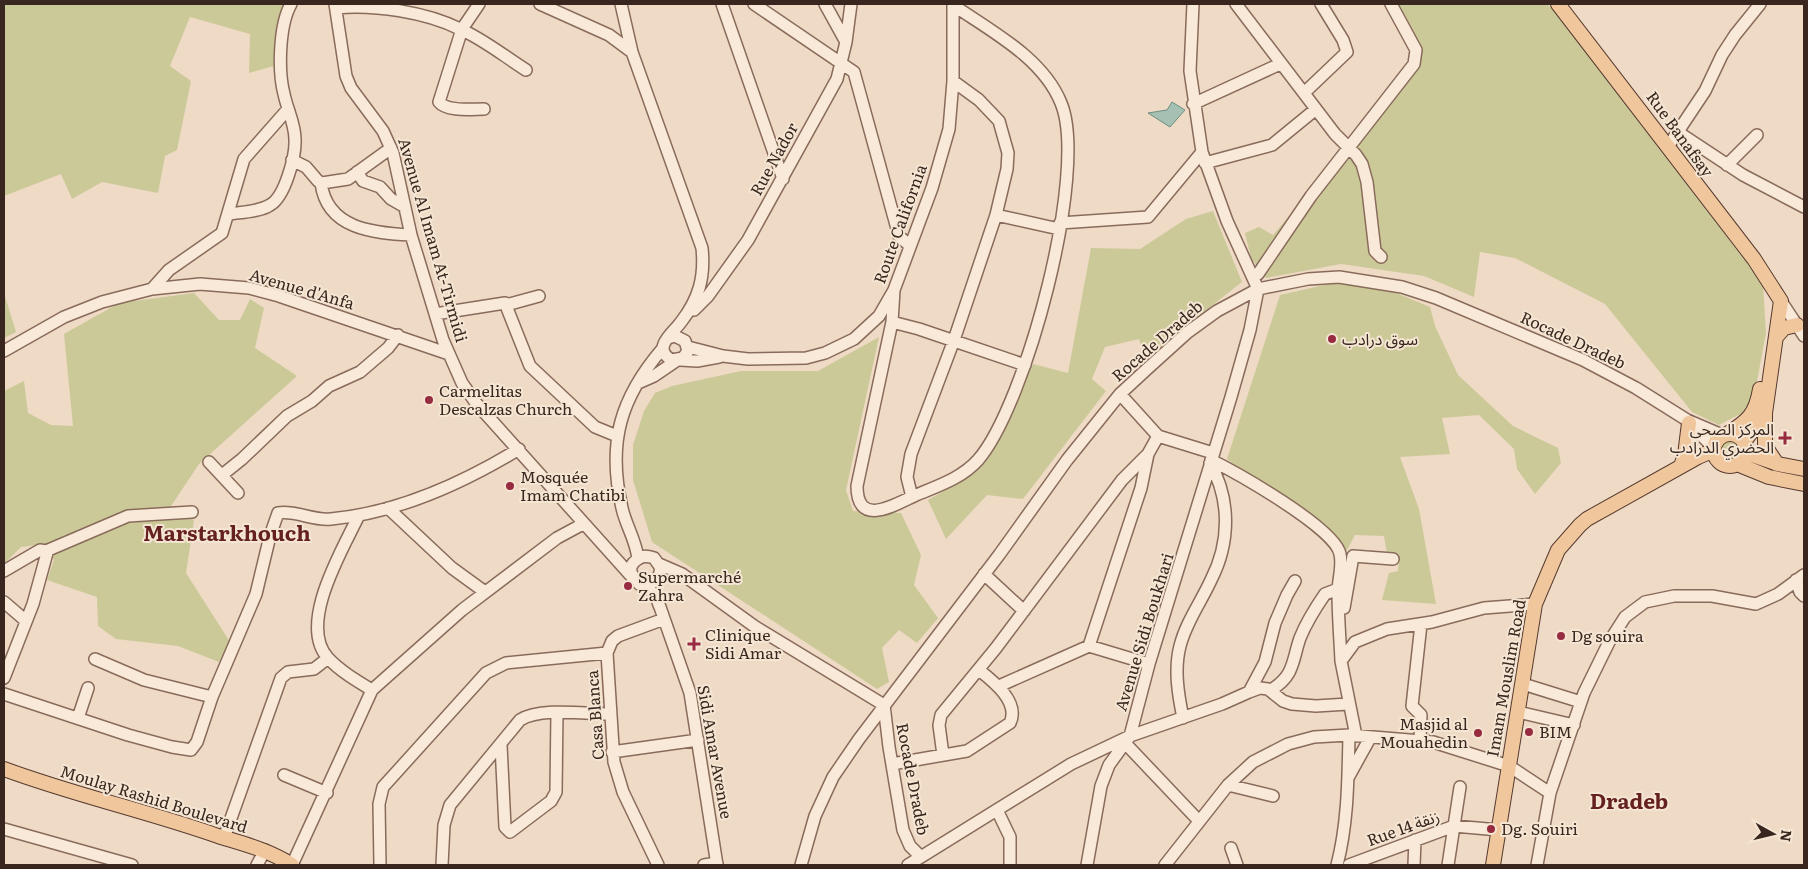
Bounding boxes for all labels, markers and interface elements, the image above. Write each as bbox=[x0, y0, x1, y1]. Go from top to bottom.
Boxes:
street label: Rue Banafsay bbox=[1641, 86, 1721, 182]
street label: Rue Nador bbox=[743, 117, 803, 199]
street label: Avenue Al Imam At-Tirmidi bbox=[393, 135, 475, 345]
street label: Route California bbox=[866, 160, 932, 287]
street label: Avenue d'Anfa bbox=[247, 262, 358, 315]
street label: Rocade Dradeb bbox=[1106, 294, 1207, 387]
street label: Rocade Dradeb bbox=[1517, 304, 1630, 374]
place label: سوق درادب bbox=[1342, 326, 1418, 350]
marker: سوق درادب bbox=[1326, 333, 1338, 345]
place label: Carmelitas Descalzas Church bbox=[439, 378, 573, 420]
marker: Carmelitas Descalzas Church bbox=[423, 394, 435, 406]
place label: المركز الصحي الحضري الدرادب bbox=[1670, 416, 1774, 460]
marker: المركز الصحي الحضري الدرادب bbox=[1778, 431, 1792, 445]
place label: Mosquée Imam Chatibi bbox=[520, 464, 626, 506]
marker: Mosquée Imam Chatibi bbox=[504, 480, 516, 492]
district label: Marstarkhouch bbox=[143, 516, 311, 547]
street label: Avenue Sidi Boukhari bbox=[1108, 550, 1179, 714]
place label: Supermarché Zahra bbox=[638, 564, 741, 606]
marker: Supermarché Zahra bbox=[622, 580, 634, 592]
street label: Imam Mouslim Road bbox=[1479, 597, 1531, 759]
place label: Clinique Sidi Amar bbox=[705, 622, 782, 664]
place label: Dg souira bbox=[1571, 623, 1644, 647]
marker: Dg souira bbox=[1555, 630, 1567, 642]
marker: Clinique Sidi Amar bbox=[687, 637, 701, 651]
street label: Casa Blanca bbox=[579, 669, 609, 761]
street label: Sidi Amar Avenue bbox=[692, 683, 740, 821]
place label: Masjid al Mouahedin bbox=[1380, 711, 1468, 753]
place label: BIM bbox=[1539, 719, 1572, 743]
street label: Rocade Dradeb bbox=[891, 721, 937, 837]
marker: BIM bbox=[1523, 726, 1535, 738]
marker: Masjid al Mouahedin bbox=[1472, 727, 1484, 739]
street label: Moulay Rashid Boulevard bbox=[58, 758, 251, 838]
district label: Dradeb bbox=[1590, 784, 1668, 815]
street label: Rue 14 زنقة bbox=[1363, 803, 1442, 851]
north arrow bbox=[1748, 809, 1798, 859]
place label: Dg. Souiri bbox=[1501, 816, 1578, 840]
marker: Dg. Souiri bbox=[1485, 823, 1497, 835]
text: N bbox=[1776, 829, 1798, 843]

